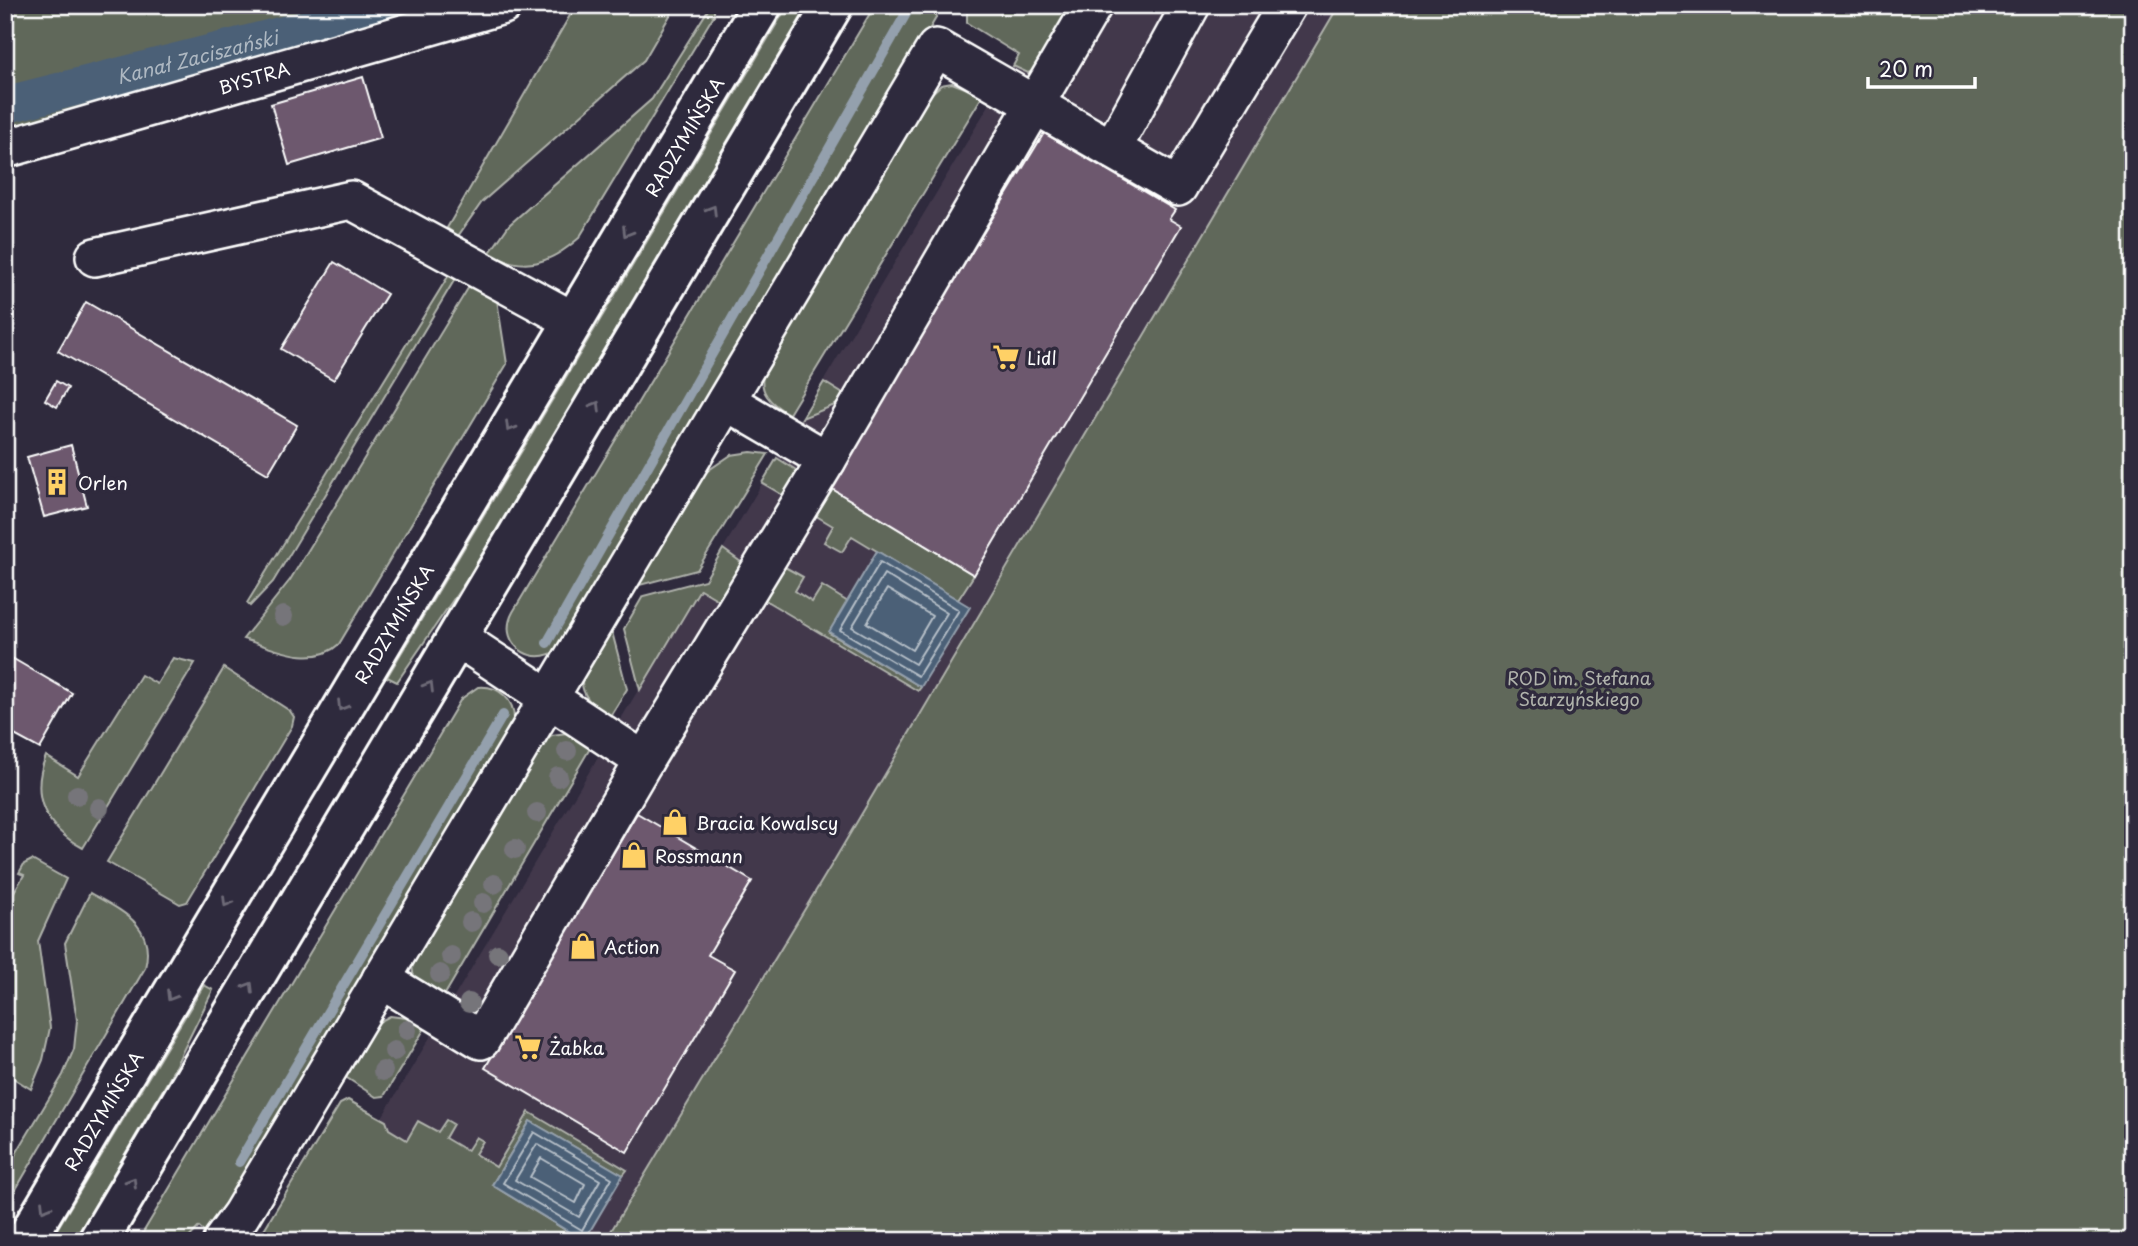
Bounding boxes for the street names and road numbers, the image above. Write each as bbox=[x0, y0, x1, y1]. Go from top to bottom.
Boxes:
street label: BYSTRA bbox=[215, 54, 293, 100]
street label: RADZYMIŃSKA bbox=[637, 72, 730, 201]
street label: RADZYMIŃSKA bbox=[347, 559, 439, 688]
street label: RADZYMIŃSKA bbox=[57, 1046, 149, 1175]

